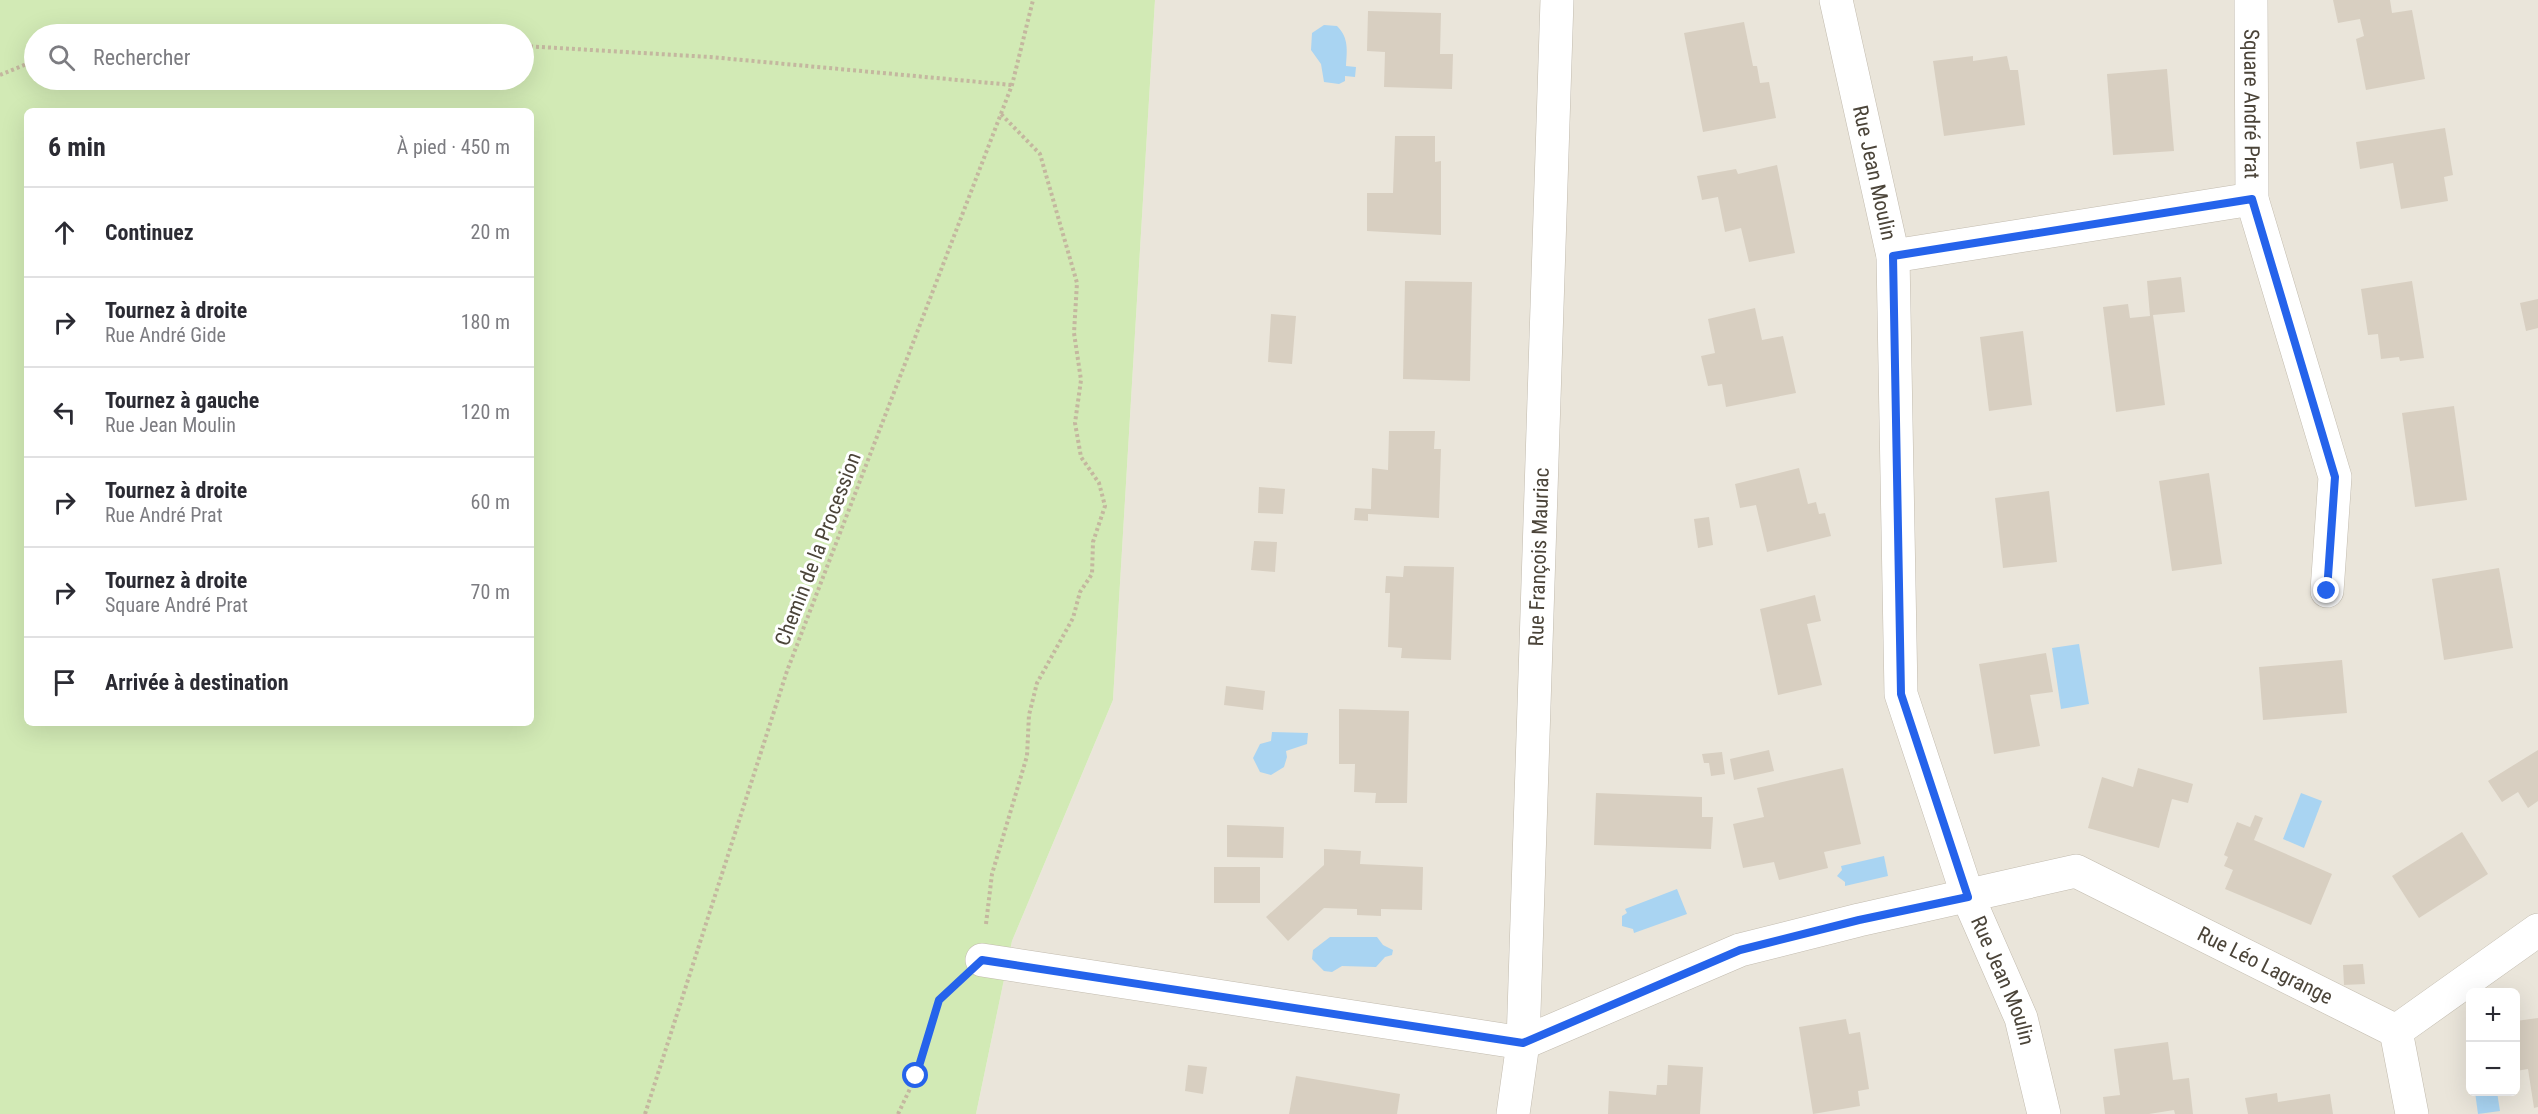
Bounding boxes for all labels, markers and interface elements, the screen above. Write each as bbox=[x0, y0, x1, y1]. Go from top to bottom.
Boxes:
search box bbox=[24, 24, 534, 90]
street label: Square André Prat bbox=[2239, 29, 2264, 179]
icon: search bbox=[45, 41, 78, 74]
text: Rechercher bbox=[93, 45, 190, 70]
street label: Rue Jean Moulin bbox=[1848, 103, 1901, 242]
text: 6 min bbox=[48, 132, 106, 162]
text: À pied · 450 m bbox=[397, 135, 510, 159]
icon: ahead bbox=[48, 216, 81, 249]
text: Continuez bbox=[105, 220, 194, 245]
text: 20 m bbox=[471, 220, 510, 244]
text: Tournez à droite bbox=[105, 298, 247, 323]
icon: right bbox=[48, 306, 81, 339]
text: 180 m bbox=[461, 310, 510, 334]
text: Rue André Gide bbox=[105, 323, 226, 347]
text: Tournez à gauche bbox=[105, 388, 259, 413]
icon: left bbox=[48, 396, 81, 429]
text: 120 m bbox=[461, 400, 510, 424]
text: Rue Jean Moulin bbox=[105, 413, 236, 437]
street label: Chemin de la Procession bbox=[770, 449, 866, 649]
street label: Rue François Mauriac bbox=[1524, 467, 1554, 647]
text: Tournez à droite bbox=[105, 478, 247, 503]
icon: right bbox=[48, 486, 81, 519]
text: 60 m bbox=[471, 490, 510, 514]
text: Rue André Prat bbox=[105, 503, 223, 527]
text: Tournez à droite bbox=[105, 568, 247, 593]
icon: right bbox=[48, 576, 81, 609]
route end bbox=[2313, 577, 2339, 603]
text: 70 m bbox=[471, 580, 510, 604]
text: Square André Prat bbox=[105, 593, 248, 617]
icon: arrive bbox=[48, 666, 81, 699]
text: Arrivée à destination bbox=[105, 670, 289, 695]
street label: Rue Jean Moulin bbox=[1966, 912, 2039, 1048]
street label: Rue Léo Lagrange bbox=[2193, 922, 2337, 1009]
map controls bbox=[2466, 988, 2520, 1096]
button: + bbox=[2466, 988, 2520, 1042]
button: − bbox=[2466, 1042, 2520, 1096]
route start bbox=[902, 1062, 928, 1088]

